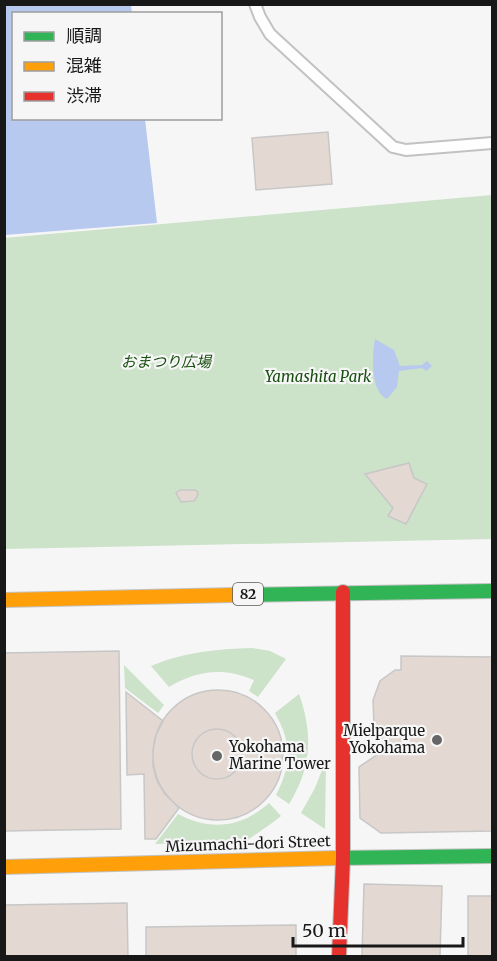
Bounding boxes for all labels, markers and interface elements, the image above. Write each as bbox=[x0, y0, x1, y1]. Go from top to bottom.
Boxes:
legend bbox=[12, 12, 222, 120]
text: 順調 bbox=[66, 24, 102, 47]
text: 混雑 bbox=[66, 54, 102, 77]
text: 渋滞 bbox=[66, 84, 102, 107]
park label: おまつり広場 bbox=[121, 352, 213, 371]
park label: Yamashita Park bbox=[265, 367, 372, 386]
road number: 82 bbox=[233, 583, 263, 605]
place label: Mielparque Yokohama bbox=[343, 721, 425, 757]
marker: Mielparque Yokohama bbox=[430, 733, 444, 747]
place label: Yokohama Marine Tower bbox=[228, 737, 331, 773]
marker: Yokohama Marine Tower bbox=[210, 749, 224, 763]
street label: Mizumachi-dori Street bbox=[165, 831, 331, 856]
scale bar bbox=[293, 910, 462, 948]
text: 50 m bbox=[302, 919, 346, 942]

